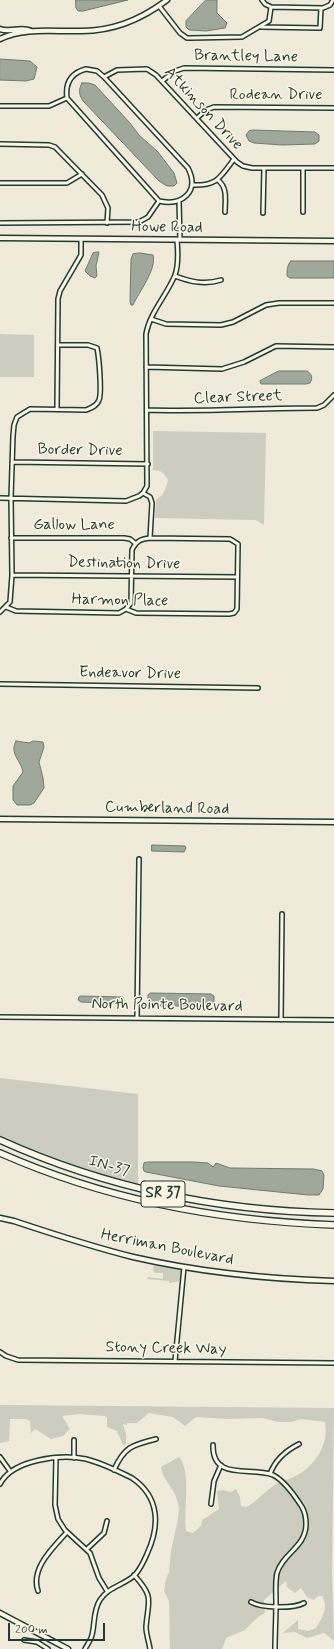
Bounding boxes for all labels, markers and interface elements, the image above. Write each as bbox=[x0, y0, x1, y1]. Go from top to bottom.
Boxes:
street label: Brantley Lane bbox=[194, 46, 298, 68]
street label: Atkinson Drive bbox=[160, 63, 246, 155]
street label: Rodean Drive bbox=[230, 86, 322, 106]
street label: Howe Road bbox=[131, 218, 203, 238]
street label: Clear Street bbox=[193, 387, 283, 409]
street label: Border Drive bbox=[37, 441, 123, 461]
street label: Gallow Lane bbox=[33, 516, 115, 536]
street label: Destination Drive bbox=[67, 553, 181, 575]
street label: Harmon Place bbox=[71, 591, 169, 611]
street label: Endeavor Drive bbox=[79, 664, 181, 684]
street label: Cumberland Road bbox=[105, 798, 229, 820]
street label: North Pointe Boulevard bbox=[91, 995, 243, 1017]
street label: IN-37 bbox=[86, 1152, 132, 1182]
road number: SR 37 bbox=[141, 1181, 185, 1207]
street label: Herriman Boulevard bbox=[99, 1226, 235, 1270]
street label: Stony Creek Way bbox=[105, 1338, 227, 1360]
scale bar bbox=[10, 1615, 107, 1641]
text: 200 m bbox=[15, 1622, 48, 1638]

